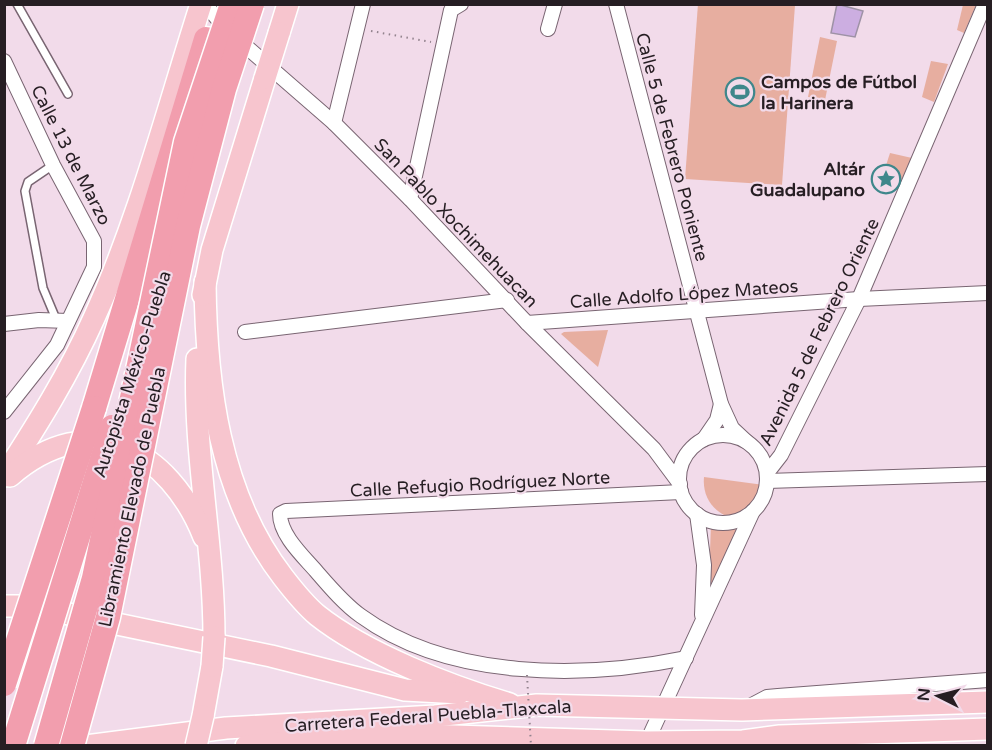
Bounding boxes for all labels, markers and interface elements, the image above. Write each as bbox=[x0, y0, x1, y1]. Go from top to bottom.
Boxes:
street label: Calle 5 de Febrero Poniente bbox=[631, 30, 713, 264]
place label: Campos de Fútbol la Harinera bbox=[761, 71, 917, 114]
sports icon: Campos de Fútbol la Harinera bbox=[724, 76, 756, 108]
street label: Calle 13 de Marzo bbox=[26, 81, 116, 229]
street label: San Pablo Xochimehuacan bbox=[369, 134, 543, 312]
place label: Altár Guadalupano bbox=[750, 158, 866, 201]
place icon: Altár Guadalupano bbox=[870, 163, 902, 195]
street label: Avenida 5 de Febrero Oriente bbox=[754, 214, 884, 450]
street label: Autopista México-Puebla bbox=[88, 268, 176, 480]
street label: Calle Adolfo López Mateos bbox=[569, 275, 799, 313]
street label: Libramiento Elevado de Puebla bbox=[94, 365, 170, 629]
street label: Calle Refugio Rodríguez Norte bbox=[349, 466, 611, 502]
north arrow bbox=[908, 666, 968, 726]
text: N bbox=[913, 687, 935, 702]
street label: Carretera Federal Puebla-Tlaxcala bbox=[284, 695, 572, 737]

